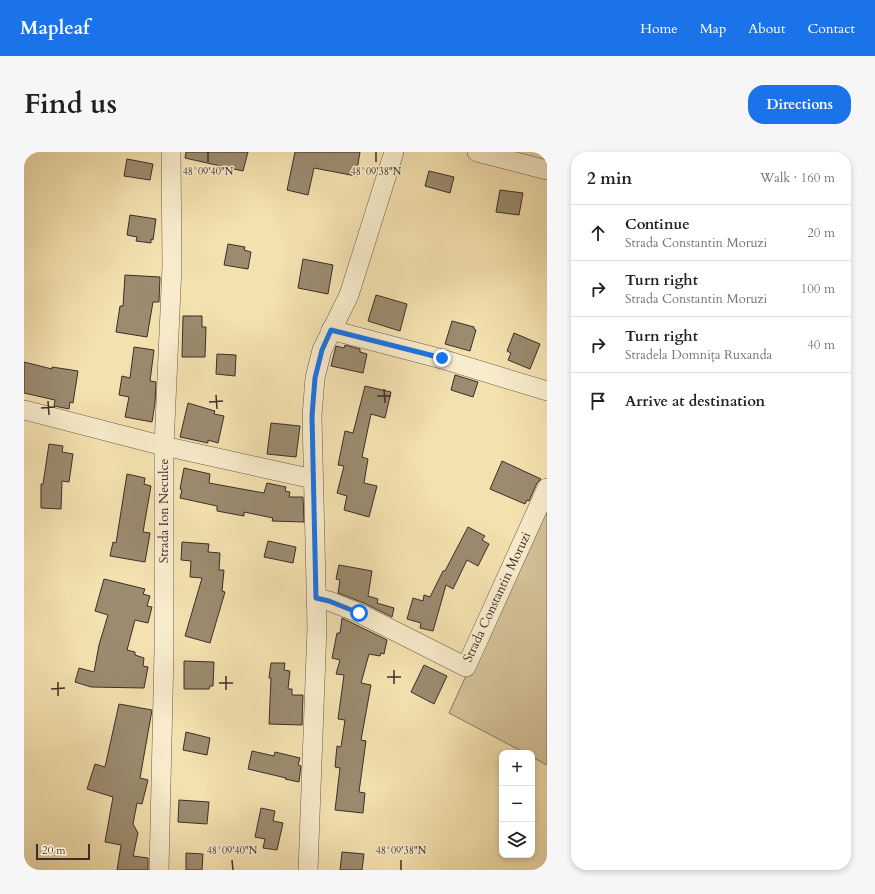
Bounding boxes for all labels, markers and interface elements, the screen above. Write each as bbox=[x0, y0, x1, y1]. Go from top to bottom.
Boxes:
text: Mapleaf bbox=[20, 15, 90, 41]
text: Home bbox=[640, 19, 678, 38]
text: Map bbox=[700, 19, 726, 38]
text: About bbox=[748, 19, 785, 38]
text: Contact bbox=[807, 19, 855, 38]
text: Find us bbox=[24, 85, 117, 123]
button: Directions bbox=[748, 85, 851, 124]
text: 48°09'40"N bbox=[183, 165, 234, 179]
text: 48°09'38"N bbox=[351, 165, 402, 179]
text: 2 min bbox=[587, 167, 632, 190]
text: Walk · 160 m bbox=[760, 169, 835, 187]
text: Continue bbox=[625, 214, 690, 234]
icon: ahead bbox=[587, 222, 609, 244]
text: 20 m bbox=[807, 224, 835, 242]
text: Strada Constantin Moruzi bbox=[625, 234, 767, 252]
text: Turn right bbox=[625, 270, 698, 290]
icon: right bbox=[587, 278, 609, 300]
text: 100 m bbox=[801, 280, 835, 298]
text: Strada Constantin Moruzi bbox=[625, 290, 767, 308]
text: Turn right bbox=[625, 326, 698, 346]
icon: right bbox=[587, 334, 609, 356]
text: 40 m bbox=[807, 336, 835, 354]
text: Stradela Domnița Ruxanda bbox=[625, 346, 772, 364]
route end bbox=[433, 349, 451, 367]
icon: arrive bbox=[587, 390, 609, 412]
text: Arrive at destination bbox=[625, 391, 765, 411]
street label: Strada Ion Neculce bbox=[155, 459, 173, 563]
street label: Strada Constantin Moruzi bbox=[459, 529, 535, 665]
route start bbox=[350, 604, 368, 622]
map controls bbox=[499, 750, 535, 858]
button: + bbox=[499, 750, 535, 786]
button: − bbox=[499, 786, 535, 822]
button: layers bbox=[499, 822, 535, 858]
scale bar bbox=[36, 842, 90, 861]
text: 20 m bbox=[42, 843, 66, 858]
text: 48°09'40"N bbox=[207, 844, 258, 858]
text: 48°09'38"N bbox=[376, 844, 427, 858]

